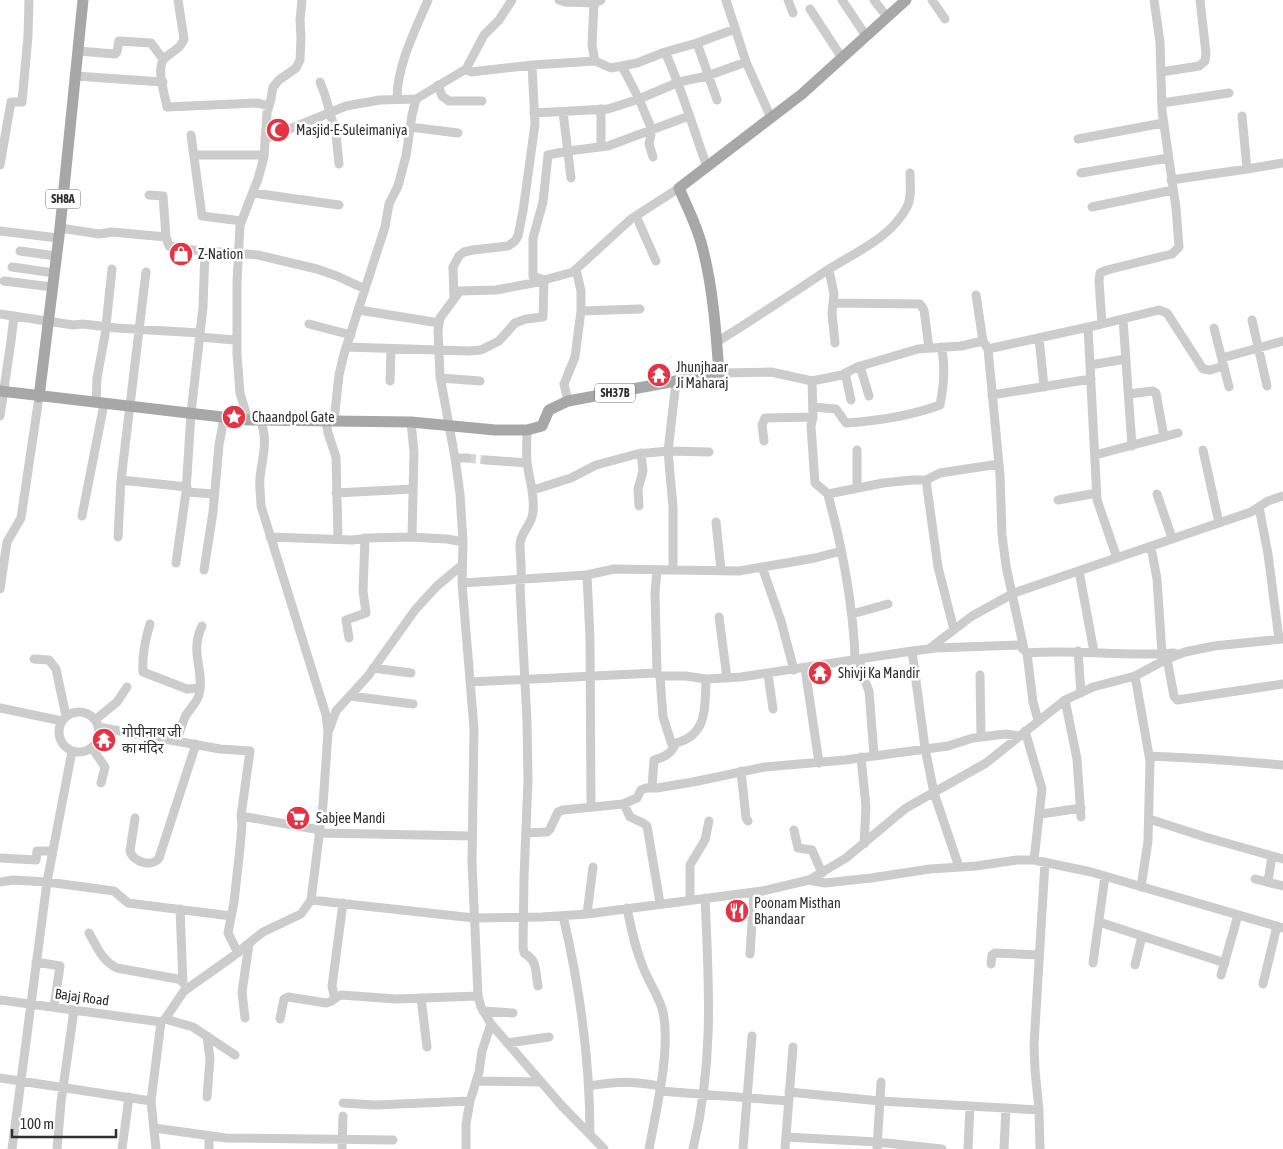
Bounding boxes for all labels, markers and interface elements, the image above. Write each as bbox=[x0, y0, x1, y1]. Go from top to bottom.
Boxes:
mosque icon: Masjid-E-Suleimaniya bbox=[265, 117, 291, 143]
place label: Masjid-E-Suleimaniya bbox=[296, 122, 407, 138]
road number: SH8A bbox=[46, 190, 80, 208]
shop icon: Z-Nation bbox=[168, 241, 194, 267]
place label: Z-Nation bbox=[198, 246, 243, 262]
place label: Jhunjhaar Ji Maharaj bbox=[676, 359, 729, 391]
temple icon: Jhunjhaar Ji Maharaj bbox=[646, 362, 672, 388]
road number: SH37B bbox=[595, 383, 635, 402]
place icon: Chaandpol Gate bbox=[221, 404, 247, 430]
place label: Chaandpol Gate bbox=[252, 409, 335, 425]
temple icon: Shivji Ka Mandir bbox=[807, 660, 833, 686]
place label: Shivji Ka Mandir bbox=[838, 665, 921, 681]
place label: गोपीनाथ जी का मंदिर bbox=[122, 724, 182, 756]
temple icon: गोपीनाथ जी का मंदिर bbox=[91, 727, 117, 753]
supermarket icon: Sabjee Mandi bbox=[285, 805, 311, 831]
place label: Sabjee Mandi bbox=[316, 810, 385, 826]
place label: Poonam Misthan Bhandaar bbox=[754, 895, 841, 927]
restaurant icon: Poonam Misthan Bhandaar bbox=[724, 898, 750, 924]
street label: Bajaj Road bbox=[54, 985, 110, 1009]
scale bar bbox=[12, 1106, 116, 1138]
text: 100 m bbox=[20, 1115, 54, 1132]

